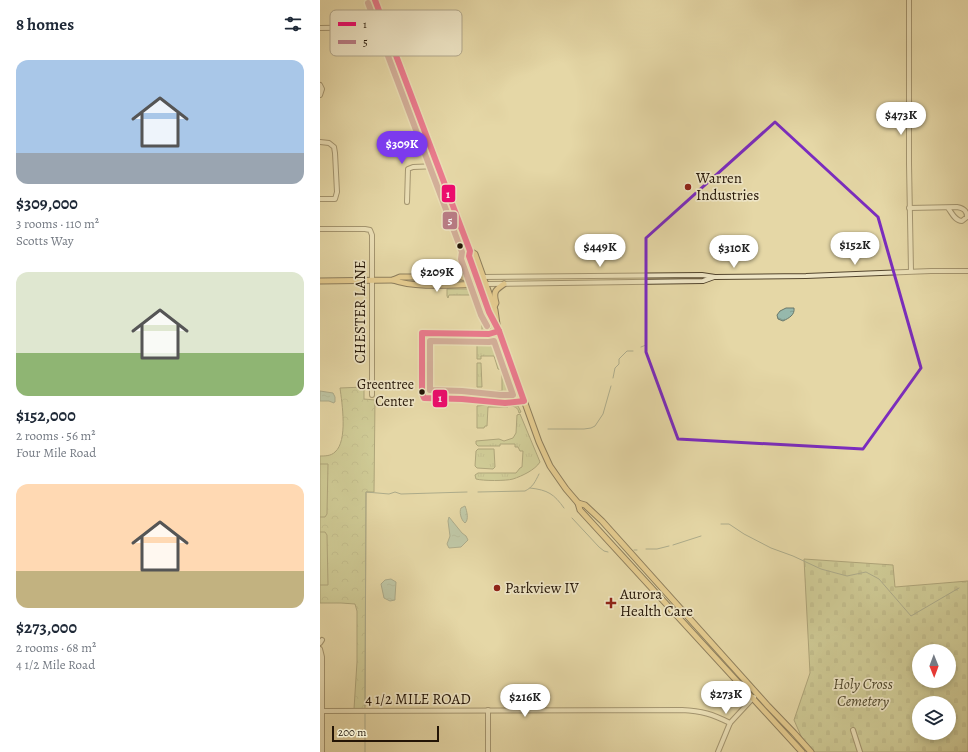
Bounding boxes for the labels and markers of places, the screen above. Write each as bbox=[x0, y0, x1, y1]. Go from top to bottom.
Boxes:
pin: $473K bbox=[873, 102, 929, 136]
pin: $309K bbox=[374, 131, 430, 165]
place label: Warren Industries bbox=[695, 168, 759, 205]
marker: Warren Industries bbox=[683, 182, 693, 192]
pin: $152K bbox=[827, 232, 883, 266]
pin: $449K bbox=[572, 234, 628, 268]
pin: $310K bbox=[706, 235, 762, 269]
unlabelled marker bbox=[455, 241, 465, 251]
pin: $209K bbox=[409, 259, 465, 293]
place label: Greentree Center bbox=[357, 375, 415, 411]
marker: Greentree Center bbox=[417, 387, 427, 397]
place label: Parkview IV bbox=[505, 578, 580, 598]
marker: Parkview IV bbox=[492, 583, 502, 593]
place label: Aurora Health Care bbox=[619, 584, 693, 621]
marker: Aurora Health Care bbox=[605, 597, 617, 609]
pin: $273K bbox=[698, 681, 754, 715]
pin: $216K bbox=[497, 684, 553, 718]

